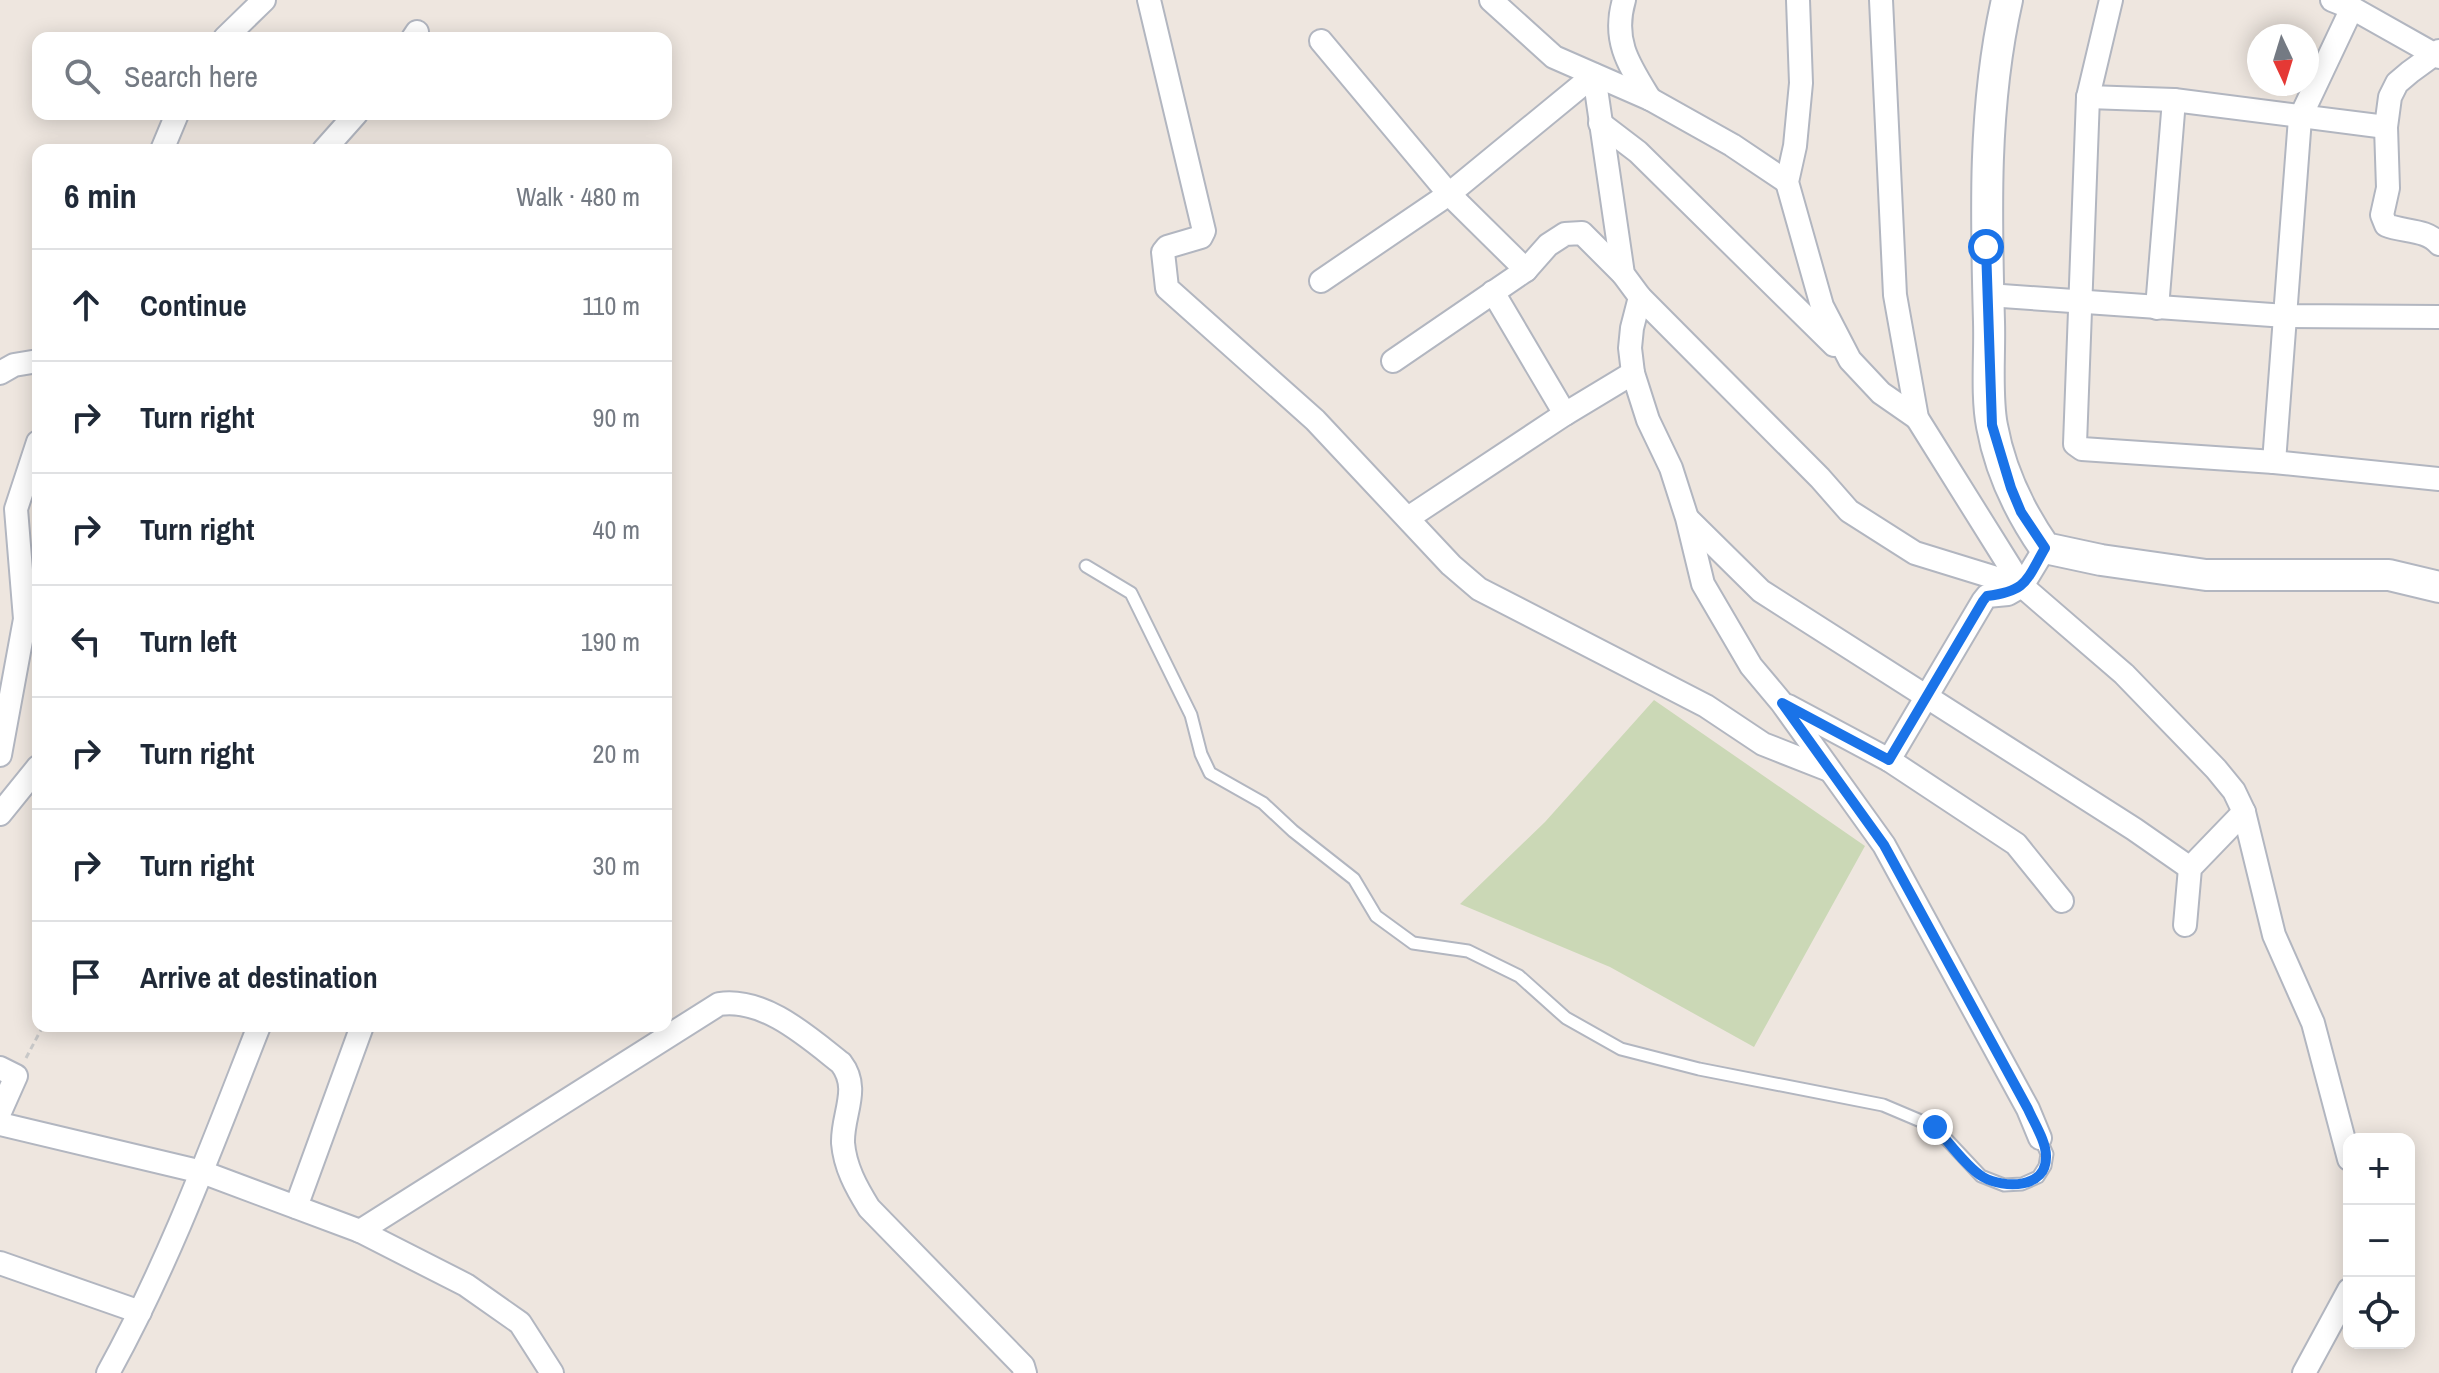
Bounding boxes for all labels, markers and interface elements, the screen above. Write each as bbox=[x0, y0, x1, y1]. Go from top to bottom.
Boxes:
north arrow bbox=[2247, 24, 2319, 96]
search box bbox=[32, 32, 672, 120]
icon: search bbox=[60, 54, 104, 98]
text: Search here bbox=[124, 56, 258, 96]
text: 6 min bbox=[64, 173, 137, 219]
text: Walk · 480 m bbox=[516, 179, 640, 214]
route start bbox=[1968, 229, 2004, 265]
icon: ahead bbox=[64, 283, 108, 327]
text: Continue bbox=[140, 285, 247, 325]
text: 110 m bbox=[582, 288, 640, 323]
icon: right bbox=[64, 395, 108, 439]
text: Turn right bbox=[140, 397, 254, 437]
text: 90 m bbox=[593, 400, 640, 435]
icon: right bbox=[64, 507, 108, 551]
text: Turn right bbox=[140, 509, 254, 549]
text: 40 m bbox=[593, 512, 640, 547]
icon: left bbox=[64, 619, 108, 663]
text: Turn left bbox=[140, 621, 237, 661]
text: 190 m bbox=[581, 624, 640, 659]
icon: right bbox=[64, 731, 108, 775]
text: Turn right bbox=[140, 733, 254, 773]
text: 20 m bbox=[593, 736, 640, 771]
icon: right bbox=[64, 843, 108, 887]
text: Turn right bbox=[140, 845, 254, 885]
text: 30 m bbox=[593, 848, 640, 883]
icon: arrive bbox=[64, 955, 108, 999]
text: Arrive at destination bbox=[140, 957, 378, 997]
route end bbox=[1917, 1109, 1953, 1145]
map controls bbox=[2343, 1133, 2415, 1349]
button: + bbox=[2343, 1133, 2415, 1205]
button: − bbox=[2343, 1205, 2415, 1277]
button: locate bbox=[2343, 1277, 2415, 1349]

